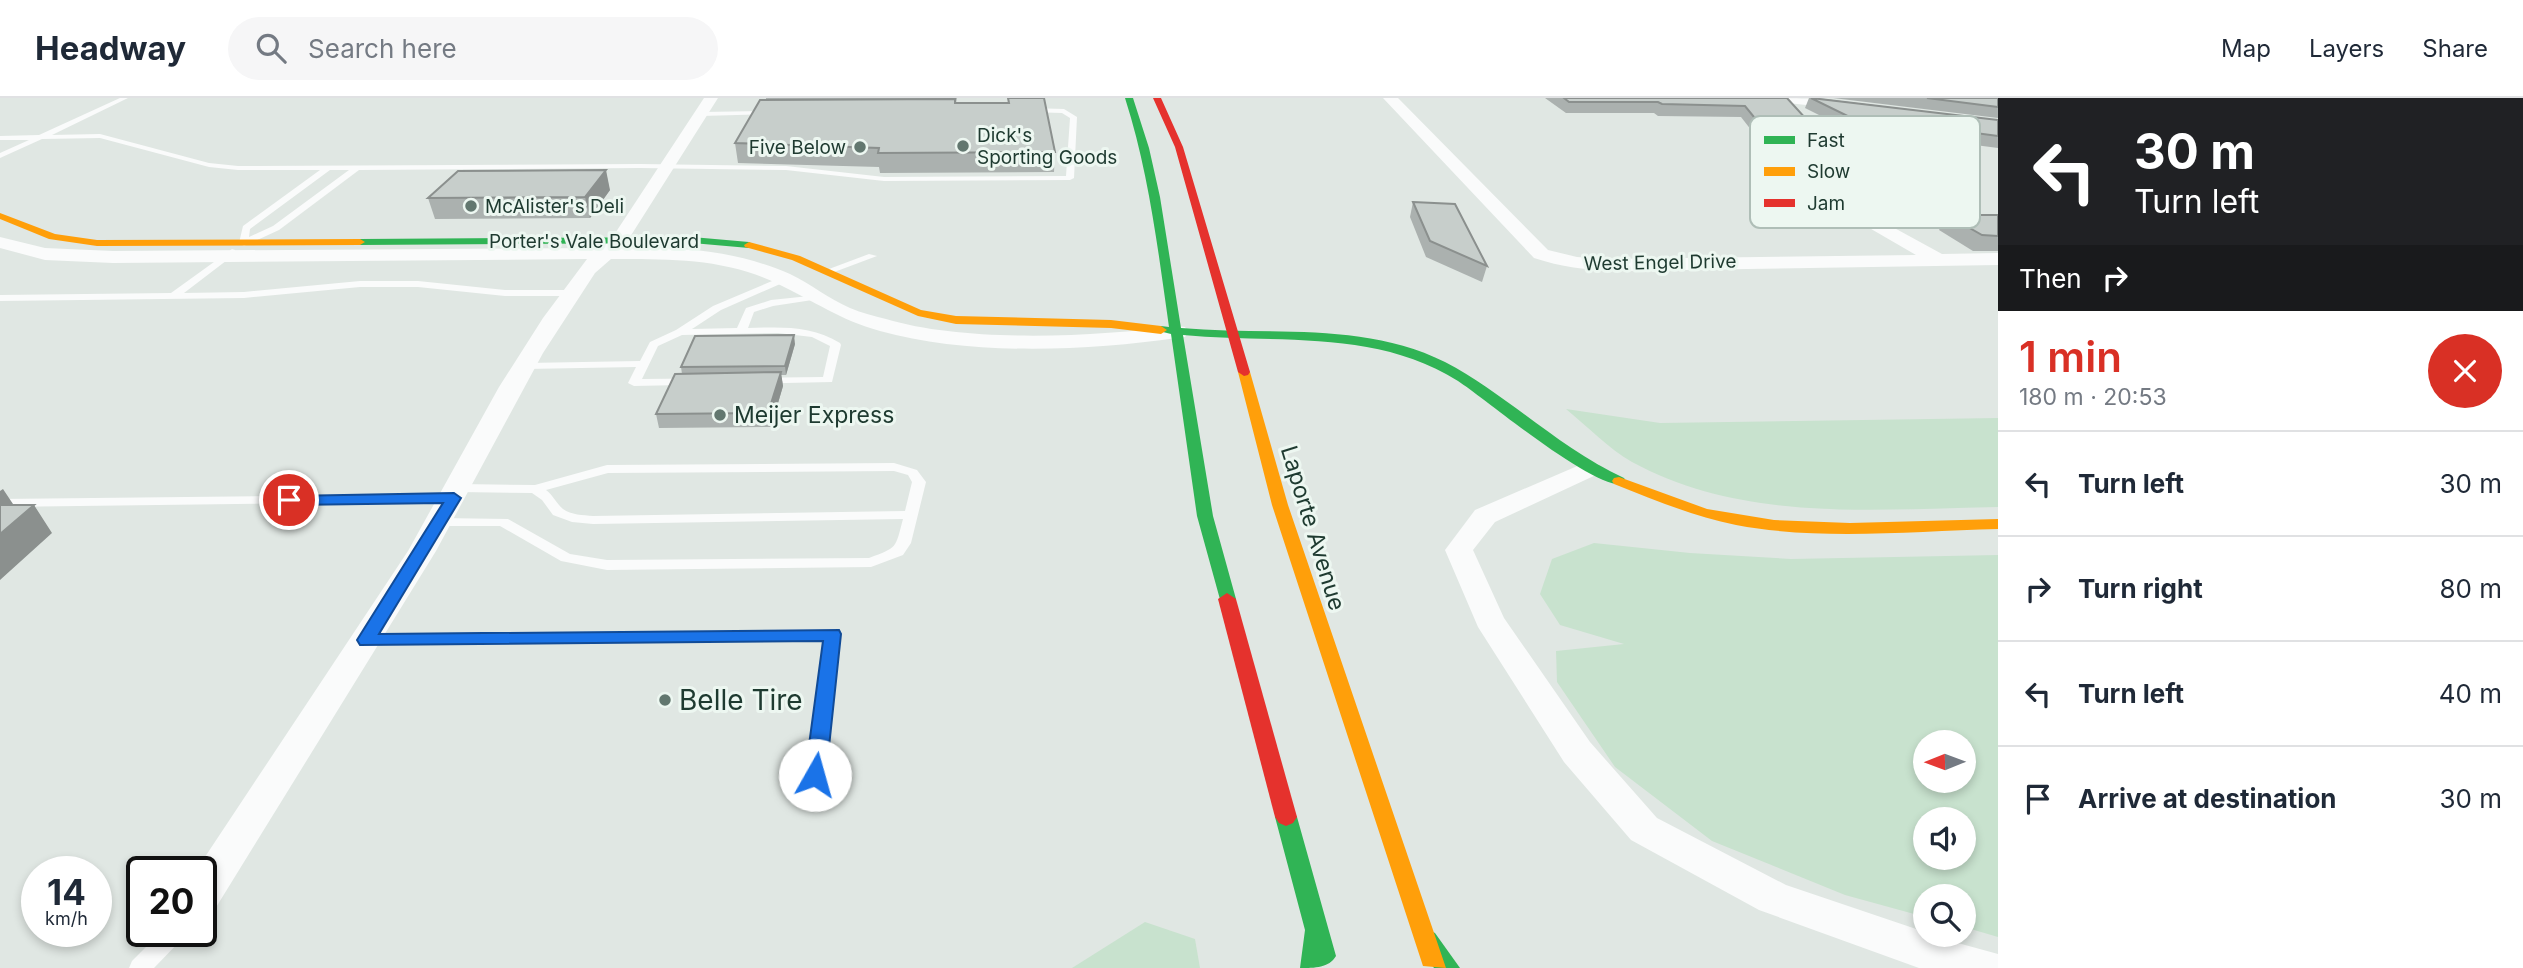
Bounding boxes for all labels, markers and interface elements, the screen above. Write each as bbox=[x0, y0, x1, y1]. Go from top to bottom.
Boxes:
search box bbox=[228, 17, 718, 80]
text: Headway bbox=[35, 28, 186, 68]
icon: search bbox=[252, 29, 290, 67]
text: Search here bbox=[308, 33, 457, 64]
text: Map bbox=[2221, 34, 2271, 63]
text: Layers bbox=[2309, 34, 2384, 63]
text: Share bbox=[2422, 34, 2488, 63]
legend bbox=[1750, 116, 1980, 228]
text: 30 m bbox=[2134, 122, 2255, 181]
place label: Dick's Sporting Goods bbox=[977, 124, 1117, 169]
icon: left bbox=[2019, 126, 2110, 217]
text: Fast bbox=[1807, 129, 1845, 152]
place label: Five Below bbox=[749, 136, 846, 159]
marker: Dick's Sporting Goods bbox=[955, 138, 971, 154]
marker: Five Below bbox=[852, 139, 868, 155]
text: Slow bbox=[1807, 160, 1850, 183]
text: Turn left bbox=[2134, 182, 2259, 221]
text: Jam bbox=[1807, 192, 1845, 215]
place label: McAlister's Deli bbox=[485, 195, 624, 218]
marker: McAlister's Deli bbox=[463, 198, 479, 214]
street label: Porter's Vale Boulevard bbox=[489, 230, 699, 253]
street label: West Engel Drive bbox=[1583, 250, 1737, 275]
icon: right bbox=[2096, 259, 2134, 297]
text: Then bbox=[2019, 263, 2082, 294]
text: 1 min bbox=[2019, 331, 2122, 382]
button: close bbox=[2428, 334, 2502, 408]
text: 180 m · 20:53 bbox=[2019, 383, 2167, 411]
place label: Meijer Express bbox=[734, 401, 894, 429]
marker: Meijer Express bbox=[712, 407, 728, 423]
street label: Laporte Avenue bbox=[1275, 442, 1351, 614]
icon: left bbox=[2019, 465, 2057, 503]
text: Turn left bbox=[2078, 468, 2184, 499]
text: 30 m bbox=[2439, 468, 2502, 499]
pin bbox=[259, 470, 319, 530]
icon: arrive bbox=[270, 481, 308, 519]
icon: right bbox=[2019, 570, 2057, 608]
text: Turn right bbox=[2078, 573, 2203, 604]
text: 80 m bbox=[2439, 573, 2502, 604]
icon: left bbox=[2019, 675, 2057, 713]
text: Turn left bbox=[2078, 678, 2184, 709]
text: 40 m bbox=[2439, 678, 2502, 709]
place label: Belle Tire bbox=[679, 683, 803, 717]
marker: Belle Tire bbox=[657, 692, 673, 708]
north arrow bbox=[1913, 730, 1976, 793]
map controls bbox=[1913, 730, 1976, 947]
position arrow bbox=[778, 738, 852, 812]
icon: arrive bbox=[2019, 780, 2057, 818]
text: Arrive at destination bbox=[2078, 783, 2337, 814]
text: 30 m bbox=[2439, 783, 2502, 814]
button: sound bbox=[1913, 807, 1976, 870]
speed limit sign: 20 bbox=[126, 856, 217, 947]
text: 14 bbox=[47, 871, 86, 913]
button: search bbox=[1913, 884, 1976, 947]
text: km/h bbox=[45, 908, 88, 929]

